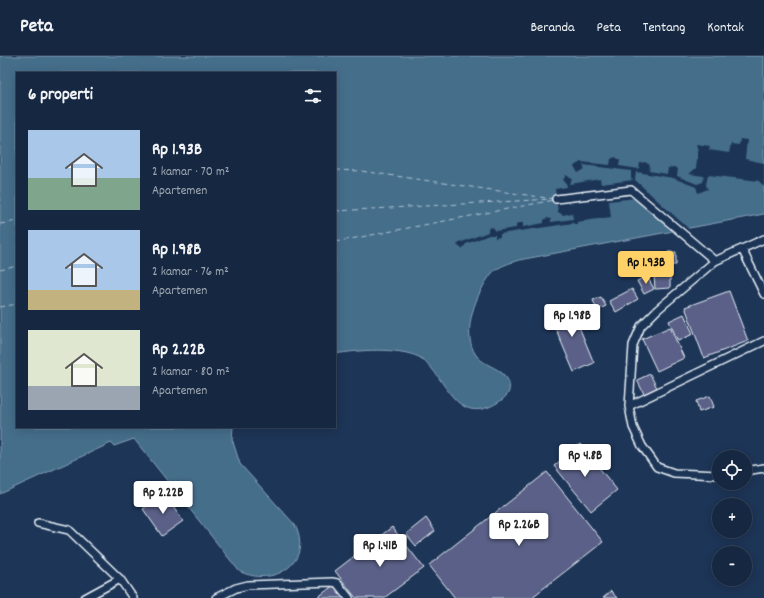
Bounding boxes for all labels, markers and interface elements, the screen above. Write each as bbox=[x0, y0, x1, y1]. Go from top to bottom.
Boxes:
text: Peta bbox=[20, 14, 53, 41]
text: Beranda bbox=[530, 18, 575, 38]
text: Peta bbox=[597, 18, 621, 38]
text: Tentang bbox=[643, 18, 685, 38]
text: Kontak bbox=[707, 18, 744, 38]
text: 6 properti bbox=[28, 84, 93, 108]
icon: filters bbox=[302, 85, 324, 107]
text: Rp 1.93B bbox=[152, 139, 202, 163]
icon: home bbox=[60, 146, 108, 194]
text: 2 kamar · 70 m² bbox=[152, 163, 230, 182]
text: Apartemen bbox=[152, 182, 207, 201]
text: Rp 1.98B bbox=[152, 239, 201, 263]
icon: home bbox=[60, 246, 108, 294]
pin: Rp 1.93B bbox=[605, 251, 687, 285]
text: Rp 1.93B bbox=[627, 254, 665, 273]
text: 2 kamar · 76 m² bbox=[152, 263, 229, 282]
text: Apartemen bbox=[152, 282, 207, 301]
pin: Rp 1.98B bbox=[531, 304, 613, 338]
text: Rp 1.98B bbox=[553, 307, 591, 326]
text: Rp 2.22B bbox=[152, 339, 205, 363]
icon: home bbox=[60, 346, 108, 394]
text: 2 kamar · 80 m² bbox=[152, 363, 230, 382]
text: Apartemen bbox=[152, 382, 207, 401]
pin: Rp 4.8B bbox=[548, 444, 622, 478]
text: Rp 4.8B bbox=[568, 447, 602, 466]
map controls bbox=[712, 450, 752, 586]
button: locate bbox=[712, 450, 752, 490]
pin: Rp 2.22B bbox=[122, 481, 204, 515]
text: Rp 2.22B bbox=[143, 484, 183, 503]
button: + bbox=[712, 498, 752, 538]
pin: Rp 2.26B bbox=[478, 513, 560, 547]
text: Rp 2.26B bbox=[498, 516, 540, 535]
pin: Rp 1.41B bbox=[339, 534, 421, 568]
text: Rp 1.41B bbox=[363, 537, 397, 556]
button: − bbox=[712, 546, 752, 586]

